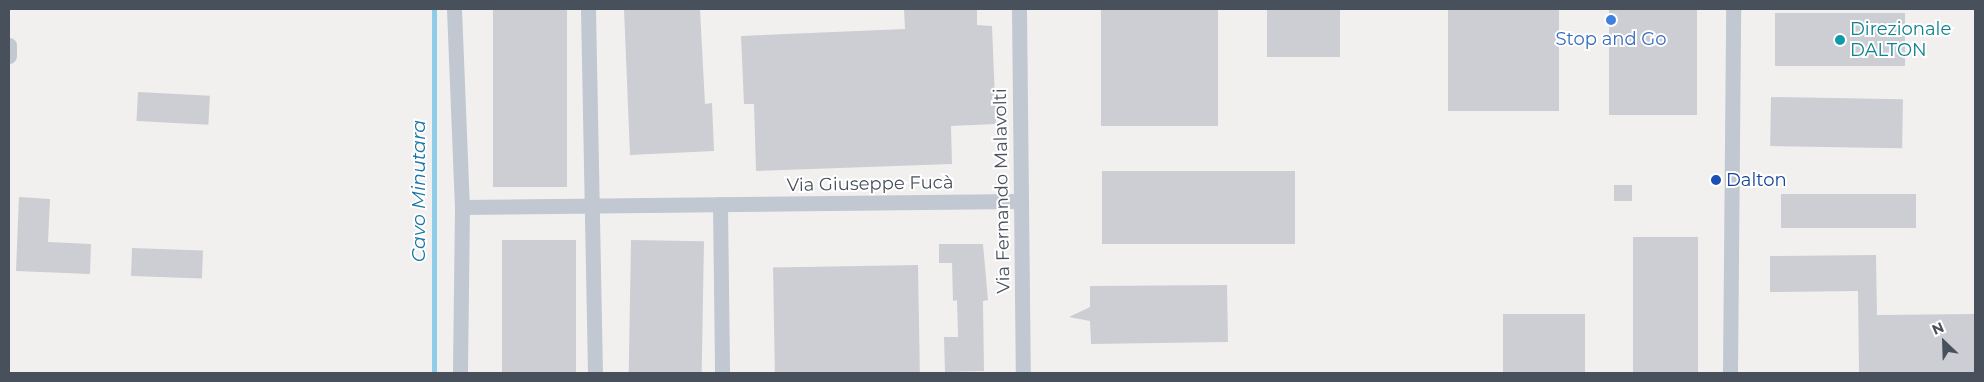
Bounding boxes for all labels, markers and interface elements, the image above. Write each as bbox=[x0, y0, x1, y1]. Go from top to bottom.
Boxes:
marker: Stop and Go bbox=[1605, 14, 1617, 26]
place label: Direzionale DALTON bbox=[1850, 19, 1951, 62]
place label: Stop and Go bbox=[1555, 28, 1667, 50]
marker: Direzionale DALTON bbox=[1834, 34, 1846, 46]
street label: Via Fernando Malavolti bbox=[989, 88, 1015, 294]
water label: Cavo Minutara bbox=[408, 120, 430, 262]
place label: Dalton bbox=[1726, 169, 1787, 191]
street label: Via Giuseppe Fucà bbox=[786, 172, 954, 196]
marker: Dalton bbox=[1710, 174, 1722, 186]
north arrow bbox=[1919, 317, 1969, 367]
text: N bbox=[1929, 318, 1947, 339]

